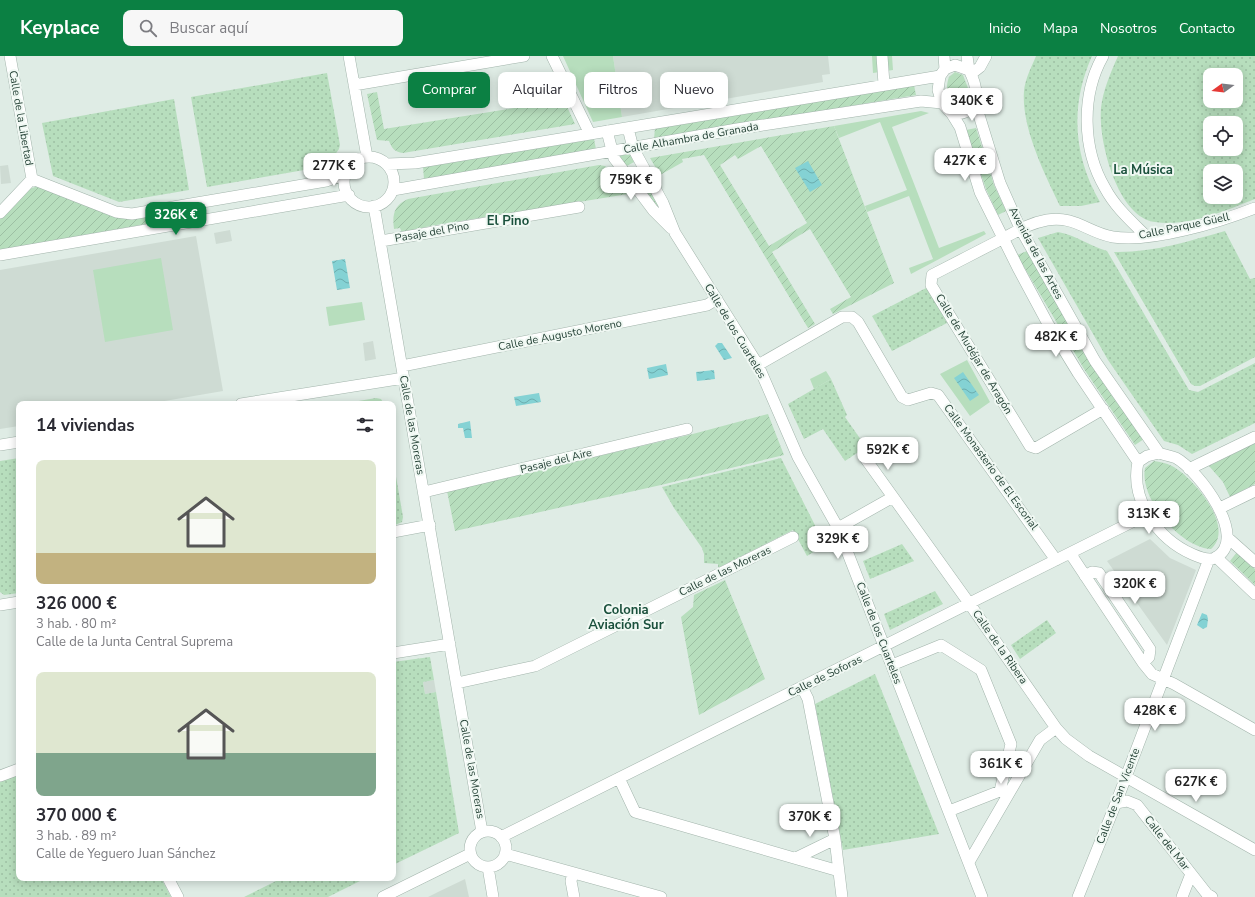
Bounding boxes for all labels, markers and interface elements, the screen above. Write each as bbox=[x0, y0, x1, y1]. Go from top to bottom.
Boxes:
search box bbox=[123, 10, 403, 46]
text: Keyplace bbox=[20, 15, 99, 41]
icon: search bbox=[137, 17, 159, 39]
text: Buscar aquí bbox=[169, 18, 248, 38]
text: Inicio bbox=[989, 19, 1021, 38]
text: Mapa bbox=[1043, 19, 1078, 38]
text: Nosotros bbox=[1100, 19, 1157, 38]
text: Contacto bbox=[1179, 19, 1235, 38]
north arrow bbox=[1203, 68, 1243, 108]
map controls bbox=[1203, 68, 1243, 204]
street label: Calle de la Libertad bbox=[5, 69, 37, 167]
chip: Comprar bbox=[408, 72, 490, 108]
chip: Alquilar bbox=[498, 72, 576, 108]
chip: Filtros bbox=[584, 72, 652, 108]
chip: Nuevo bbox=[660, 72, 728, 108]
pin: 340K € bbox=[939, 88, 1005, 122]
text: 340K € bbox=[950, 92, 994, 110]
button: locate bbox=[1203, 116, 1243, 156]
street label: Calle Alhambra de Granada bbox=[622, 119, 760, 157]
pin: 427K € bbox=[932, 148, 998, 182]
text: 427K € bbox=[943, 152, 987, 170]
pin: 277K € bbox=[301, 153, 367, 187]
text: 277K € bbox=[312, 157, 356, 175]
district label: La Música bbox=[1113, 161, 1173, 179]
button: layers bbox=[1203, 164, 1243, 204]
pin: 759K € bbox=[598, 167, 664, 201]
text: 759K € bbox=[609, 171, 653, 189]
pin: 326K € bbox=[143, 202, 209, 236]
street label: Avenida de las Artes bbox=[1005, 204, 1067, 302]
text: 326K € bbox=[154, 206, 198, 224]
street label: Calle Parque Güell bbox=[1137, 209, 1231, 243]
district label: El Pino bbox=[487, 212, 529, 230]
street label: Pasaje del Pino bbox=[394, 218, 470, 246]
street label: Calle de los Cuarteles bbox=[701, 281, 769, 381]
street label: Calle de Mudéjar de Aragón bbox=[932, 291, 1016, 417]
street label: Calle de Augusto Moreno bbox=[497, 316, 623, 354]
pin: 482K € bbox=[1023, 324, 1089, 358]
text: 482K € bbox=[1034, 328, 1078, 346]
street label: Calle de las Moreras bbox=[396, 374, 428, 476]
street label: Calle Monasterio de El Escorial bbox=[940, 401, 1042, 533]
text: 14 viviendas bbox=[36, 414, 135, 437]
icon: filters bbox=[354, 414, 376, 436]
pin: 592K € bbox=[855, 437, 921, 471]
text: 592K € bbox=[866, 441, 910, 459]
street label: Pasaje del Aire bbox=[518, 445, 594, 477]
icon: home bbox=[170, 486, 242, 558]
pin: 313K € bbox=[1116, 501, 1182, 535]
text: 313K € bbox=[1127, 505, 1171, 523]
pin: 329K € bbox=[805, 526, 871, 560]
text: 329K € bbox=[816, 530, 860, 548]
street label: Calle de las Moreras bbox=[676, 542, 774, 600]
pin: 320K € bbox=[1102, 571, 1168, 605]
text: 320K € bbox=[1113, 575, 1157, 593]
street label: Calle de los Cuarteles bbox=[853, 580, 905, 686]
text: 326 000 € bbox=[36, 592, 117, 615]
district label: Colonia Aviación Sur bbox=[588, 601, 665, 634]
street label: Calle de la Ribera bbox=[969, 607, 1031, 687]
text: 3 hab. · 80 m² bbox=[36, 615, 116, 633]
text: Calle de la Junta Central Suprema bbox=[36, 633, 233, 651]
street label: Calle de Soforas bbox=[785, 652, 865, 700]
icon: home bbox=[170, 698, 242, 770]
pin: 428K € bbox=[1122, 698, 1188, 732]
text: 428K € bbox=[1133, 702, 1177, 720]
street label: Calle de las Moreras bbox=[456, 718, 488, 820]
street label: Calle de San Vicente bbox=[1093, 746, 1143, 846]
pin: 361K € bbox=[968, 751, 1034, 785]
text: 361K € bbox=[979, 755, 1023, 773]
pin: 627K € bbox=[1163, 769, 1229, 803]
text: 627K € bbox=[1174, 773, 1218, 791]
text: 370 000 € bbox=[36, 804, 117, 827]
pin: 370K € bbox=[777, 804, 843, 838]
text: 370K € bbox=[788, 808, 832, 826]
street label: Calle del Mar bbox=[1141, 812, 1193, 874]
text: 3 hab. · 89 m² bbox=[36, 827, 116, 845]
text: Calle de Yeguero Juan Sánchez bbox=[36, 845, 215, 863]

